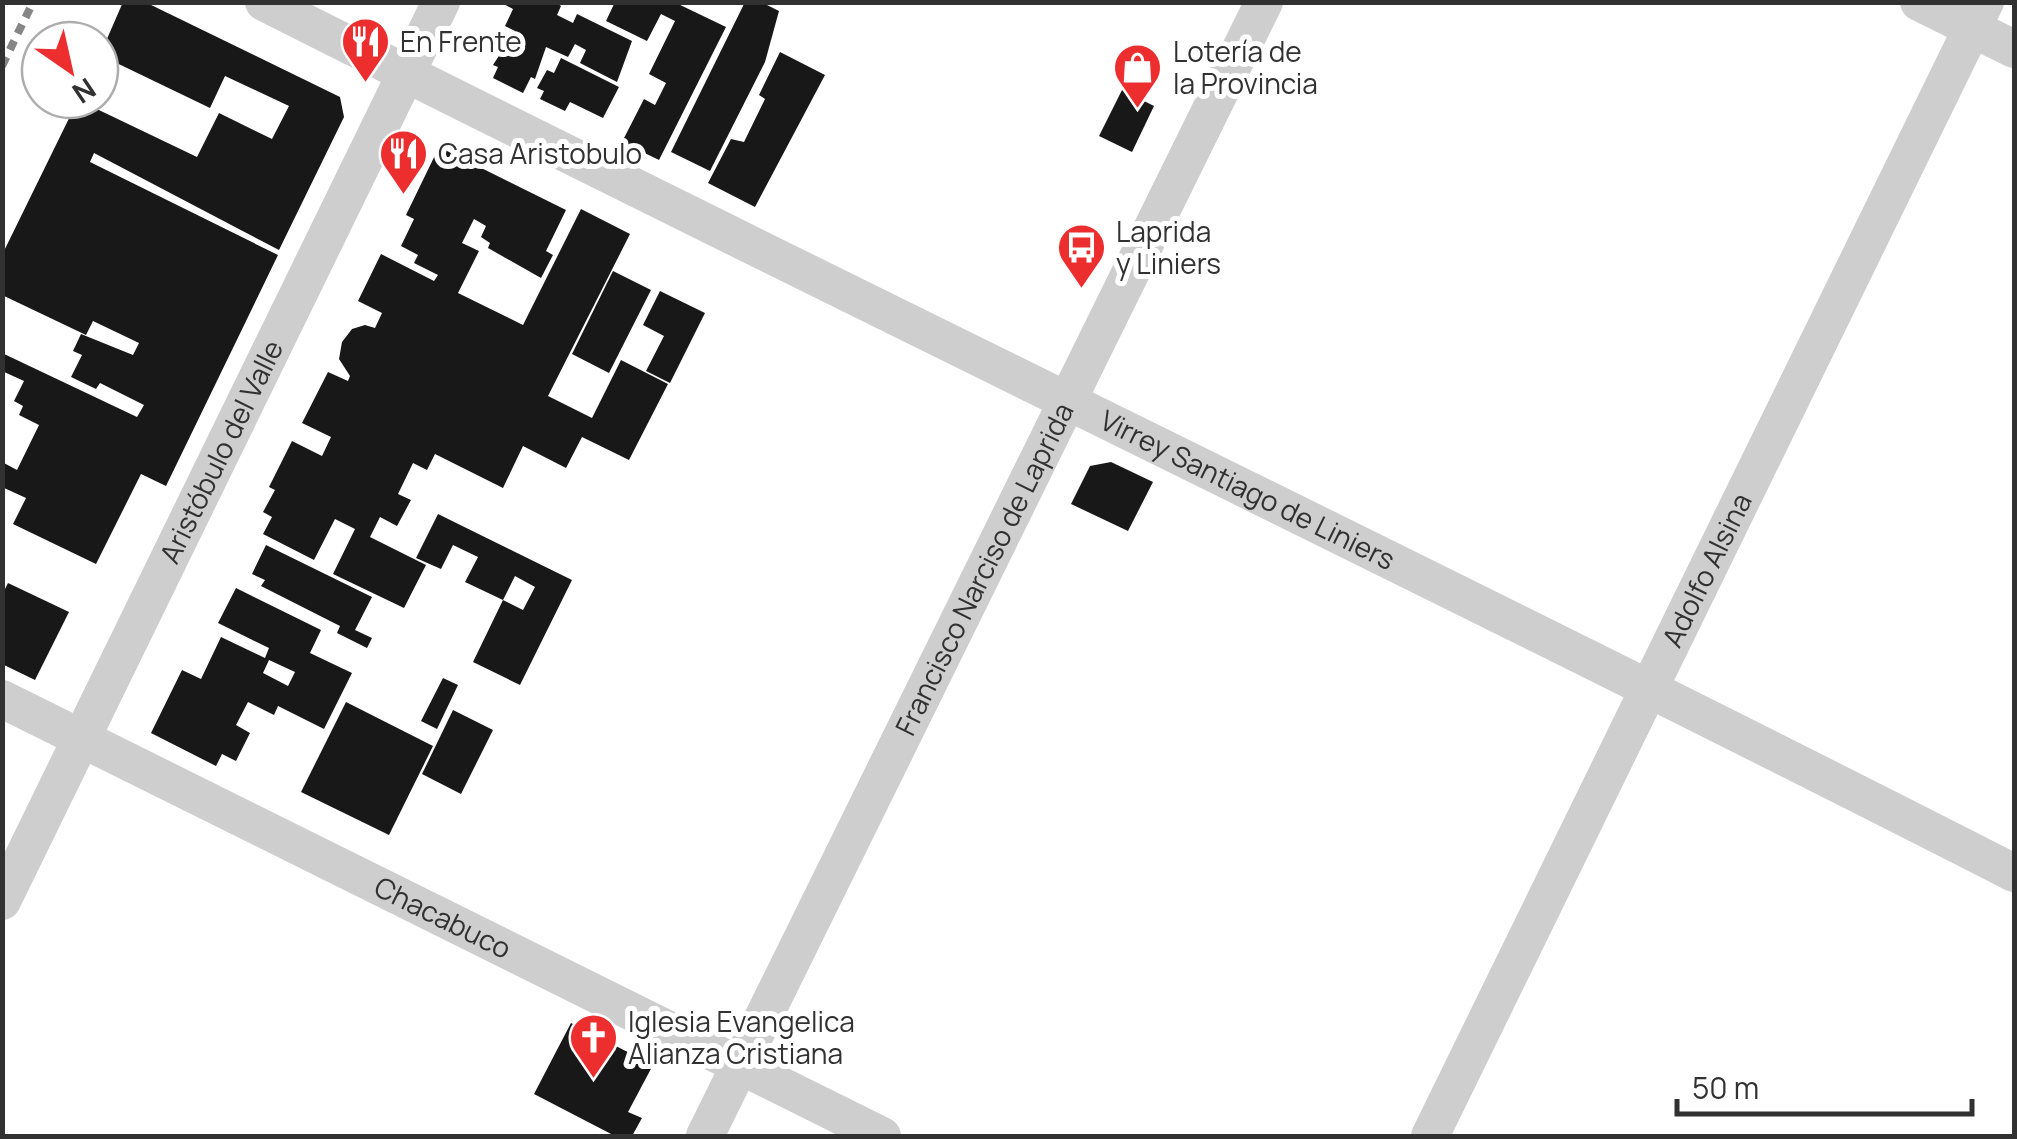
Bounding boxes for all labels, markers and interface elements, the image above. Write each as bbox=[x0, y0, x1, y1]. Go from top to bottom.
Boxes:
restaurant icon: En Frente bbox=[339, 16, 391, 84]
north arrow bbox=[20, 20, 120, 120]
place label: En Frente bbox=[400, 22, 522, 60]
place label: Lotería de la Provincia bbox=[1173, 32, 1318, 102]
shop icon: Lotería de la Provincia bbox=[1112, 42, 1164, 110]
text: N bbox=[66, 70, 103, 113]
restaurant icon: Casa Aristobulo bbox=[377, 128, 429, 196]
place label: Casa Aristobulo bbox=[438, 134, 642, 172]
place label: Laprida y Liniers bbox=[1116, 212, 1221, 282]
bus stop icon: Laprida y Liniers bbox=[1055, 222, 1107, 290]
street label: Aristóbulo del Valle bbox=[150, 333, 291, 569]
street label: Francisco Narciso de Laprida bbox=[886, 396, 1082, 741]
street label: Virrey Santiago de Liniers bbox=[1094, 400, 1402, 578]
street label: Adolfo Alsina bbox=[1652, 486, 1760, 653]
street label: Chacabuco bbox=[368, 867, 518, 967]
place label: Iglesia Evangelica Alianza Cristiana bbox=[628, 1002, 855, 1072]
church icon: Iglesia Evangelica Alianza Cristiana bbox=[567, 1012, 619, 1080]
scale bar bbox=[1677, 1054, 1972, 1116]
text: 50 m bbox=[1692, 1067, 1759, 1108]

